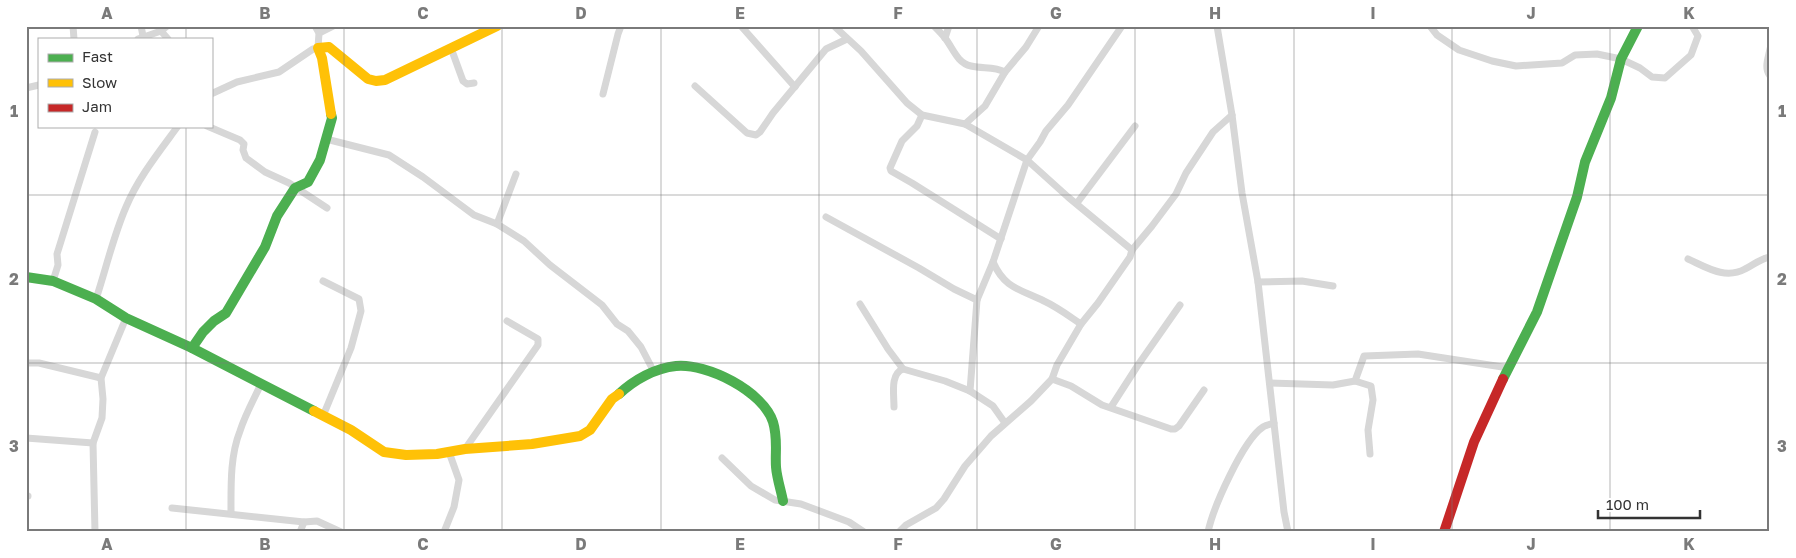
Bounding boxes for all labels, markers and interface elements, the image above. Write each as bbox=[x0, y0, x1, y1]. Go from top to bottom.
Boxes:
text: A bbox=[101, 3, 113, 23]
text: B bbox=[259, 3, 271, 23]
text: C bbox=[417, 3, 429, 23]
text: D bbox=[575, 3, 587, 23]
text: E bbox=[735, 3, 745, 23]
text: F bbox=[893, 3, 903, 23]
text: G bbox=[1050, 3, 1062, 23]
text: H bbox=[1209, 3, 1221, 23]
text: I bbox=[1370, 3, 1376, 23]
text: J bbox=[1526, 3, 1536, 23]
text: K bbox=[1683, 3, 1695, 23]
legend bbox=[38, 38, 212, 128]
text: Fast bbox=[82, 47, 113, 65]
text: Slow bbox=[82, 73, 117, 91]
text: Jam bbox=[82, 97, 112, 115]
text: 1 bbox=[10, 101, 18, 121]
text: 1 bbox=[1778, 101, 1786, 121]
text: 2 bbox=[9, 269, 19, 289]
text: 2 bbox=[1777, 269, 1787, 289]
text: 3 bbox=[9, 436, 19, 456]
text: 3 bbox=[1777, 436, 1787, 456]
scale bar bbox=[1598, 488, 1701, 520]
text: 100 m bbox=[1606, 495, 1649, 513]
text: A bbox=[101, 534, 113, 554]
text: B bbox=[259, 534, 271, 554]
text: C bbox=[417, 534, 429, 554]
text: D bbox=[575, 534, 587, 554]
text: E bbox=[735, 534, 745, 554]
text: F bbox=[893, 534, 903, 554]
text: G bbox=[1050, 534, 1062, 554]
text: H bbox=[1209, 534, 1221, 554]
text: I bbox=[1370, 534, 1376, 554]
text: J bbox=[1526, 534, 1536, 554]
text: K bbox=[1683, 534, 1695, 554]

